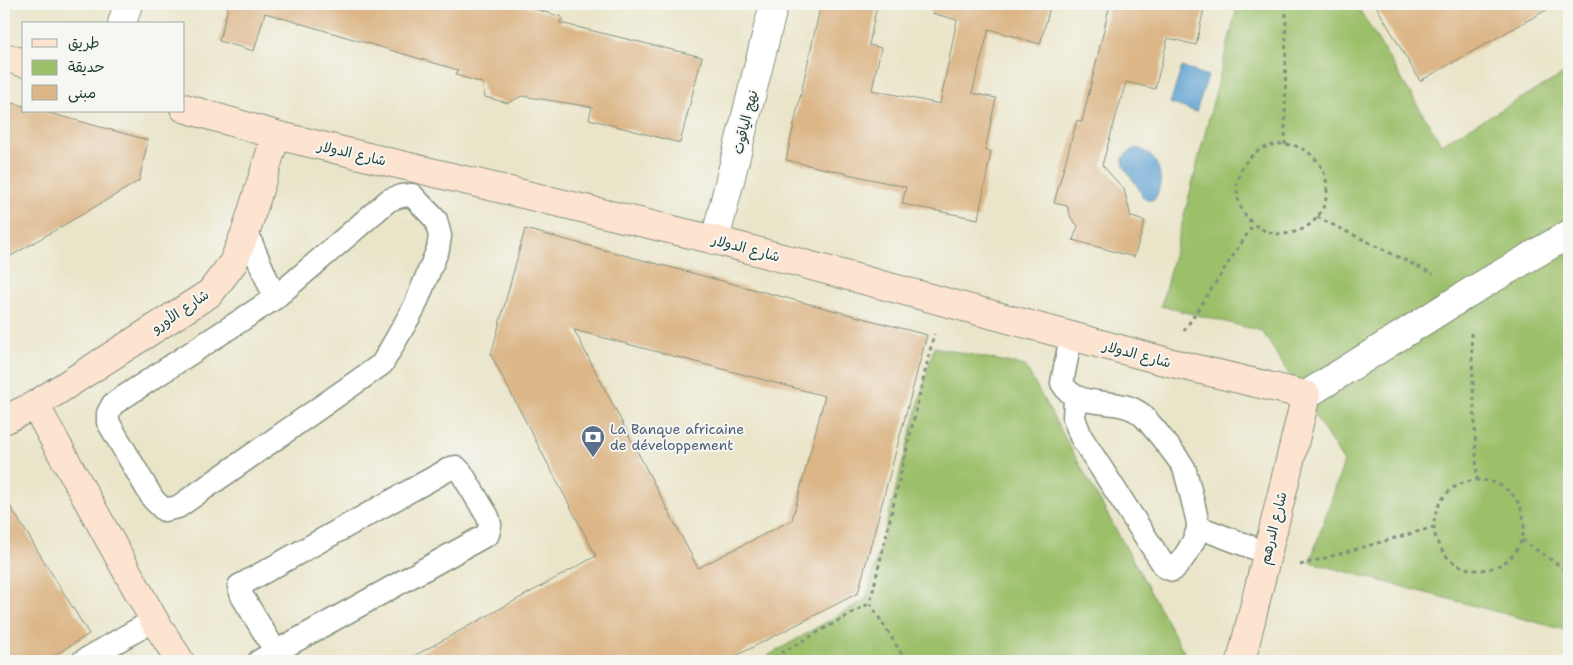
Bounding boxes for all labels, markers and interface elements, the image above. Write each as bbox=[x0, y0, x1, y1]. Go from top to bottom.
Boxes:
legend bbox=[22, 22, 185, 112]
text: طريق bbox=[68, 33, 100, 53]
text: حديقة bbox=[68, 57, 105, 77]
text: مبنى bbox=[68, 83, 96, 103]
street label: نهج الياقوت bbox=[728, 88, 763, 156]
street label: شارع الدولار bbox=[315, 136, 388, 171]
street label: شارع الدولار bbox=[709, 230, 782, 267]
street label: شارع الأورو bbox=[147, 285, 213, 338]
street label: شارع الدولار bbox=[1100, 336, 1173, 373]
place label: La Banque africaine de développement bbox=[610, 420, 744, 454]
bank icon: La Banque africaine de développement bbox=[580, 424, 606, 458]
street label: شارع الدرهم bbox=[1255, 490, 1293, 567]

